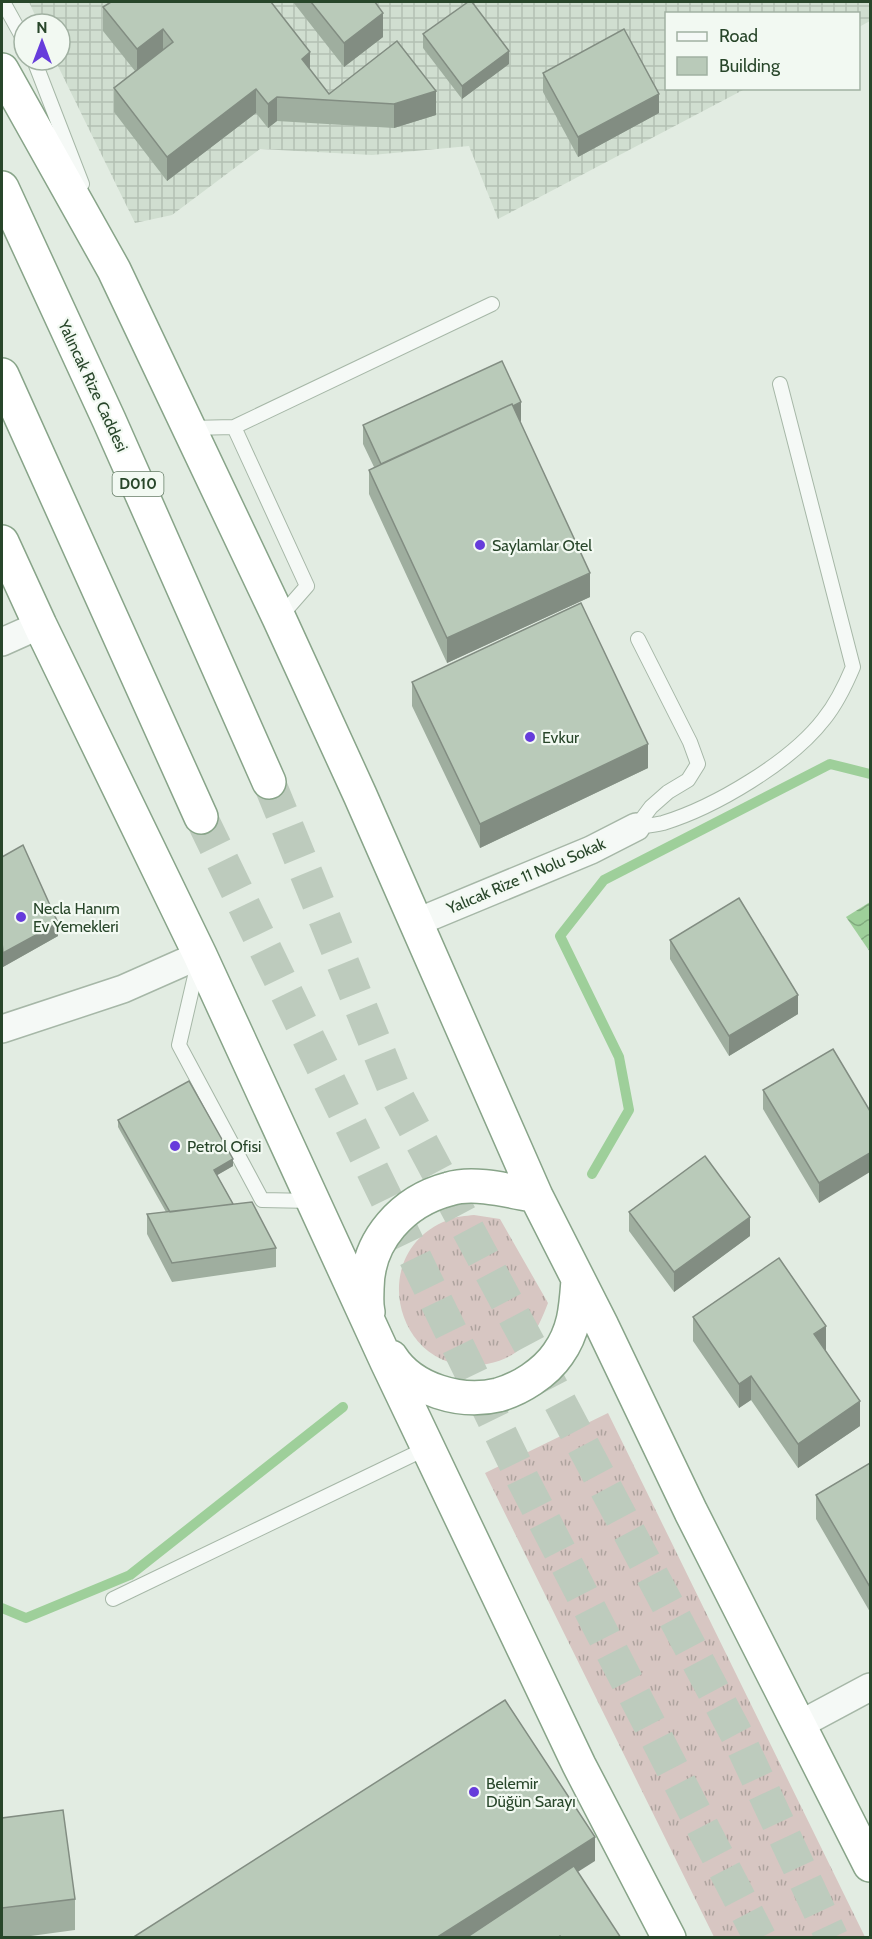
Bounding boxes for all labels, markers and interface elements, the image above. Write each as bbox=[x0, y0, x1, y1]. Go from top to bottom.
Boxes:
north arrow bbox=[12, 12, 72, 72]
legend bbox=[665, 12, 860, 90]
text: N bbox=[36, 18, 48, 37]
text: Road bbox=[719, 25, 758, 47]
text: Building bbox=[719, 55, 781, 77]
street label: Yalıncak Rize Caddesi bbox=[54, 316, 132, 455]
road number: D010 bbox=[112, 472, 164, 496]
place label: Saylamlar Otel bbox=[492, 536, 592, 555]
marker: Saylamlar Otel bbox=[473, 538, 487, 552]
place label: Evkur bbox=[542, 728, 580, 747]
marker: Evkur bbox=[523, 730, 537, 744]
street label: Yalıcak Rize 11 Nolu Sokak bbox=[443, 834, 609, 918]
place label: Necla Hanım Ev Yemekleri bbox=[33, 899, 120, 936]
marker: Necla Hanım Ev Yemekleri bbox=[14, 910, 28, 924]
place label: Petrol Ofisi bbox=[187, 1137, 262, 1156]
marker: Petrol Ofisi bbox=[168, 1139, 182, 1153]
place label: Belemir Düğün Sarayı bbox=[486, 1774, 576, 1811]
marker: Belemir Düğün Sarayı bbox=[467, 1785, 481, 1799]

